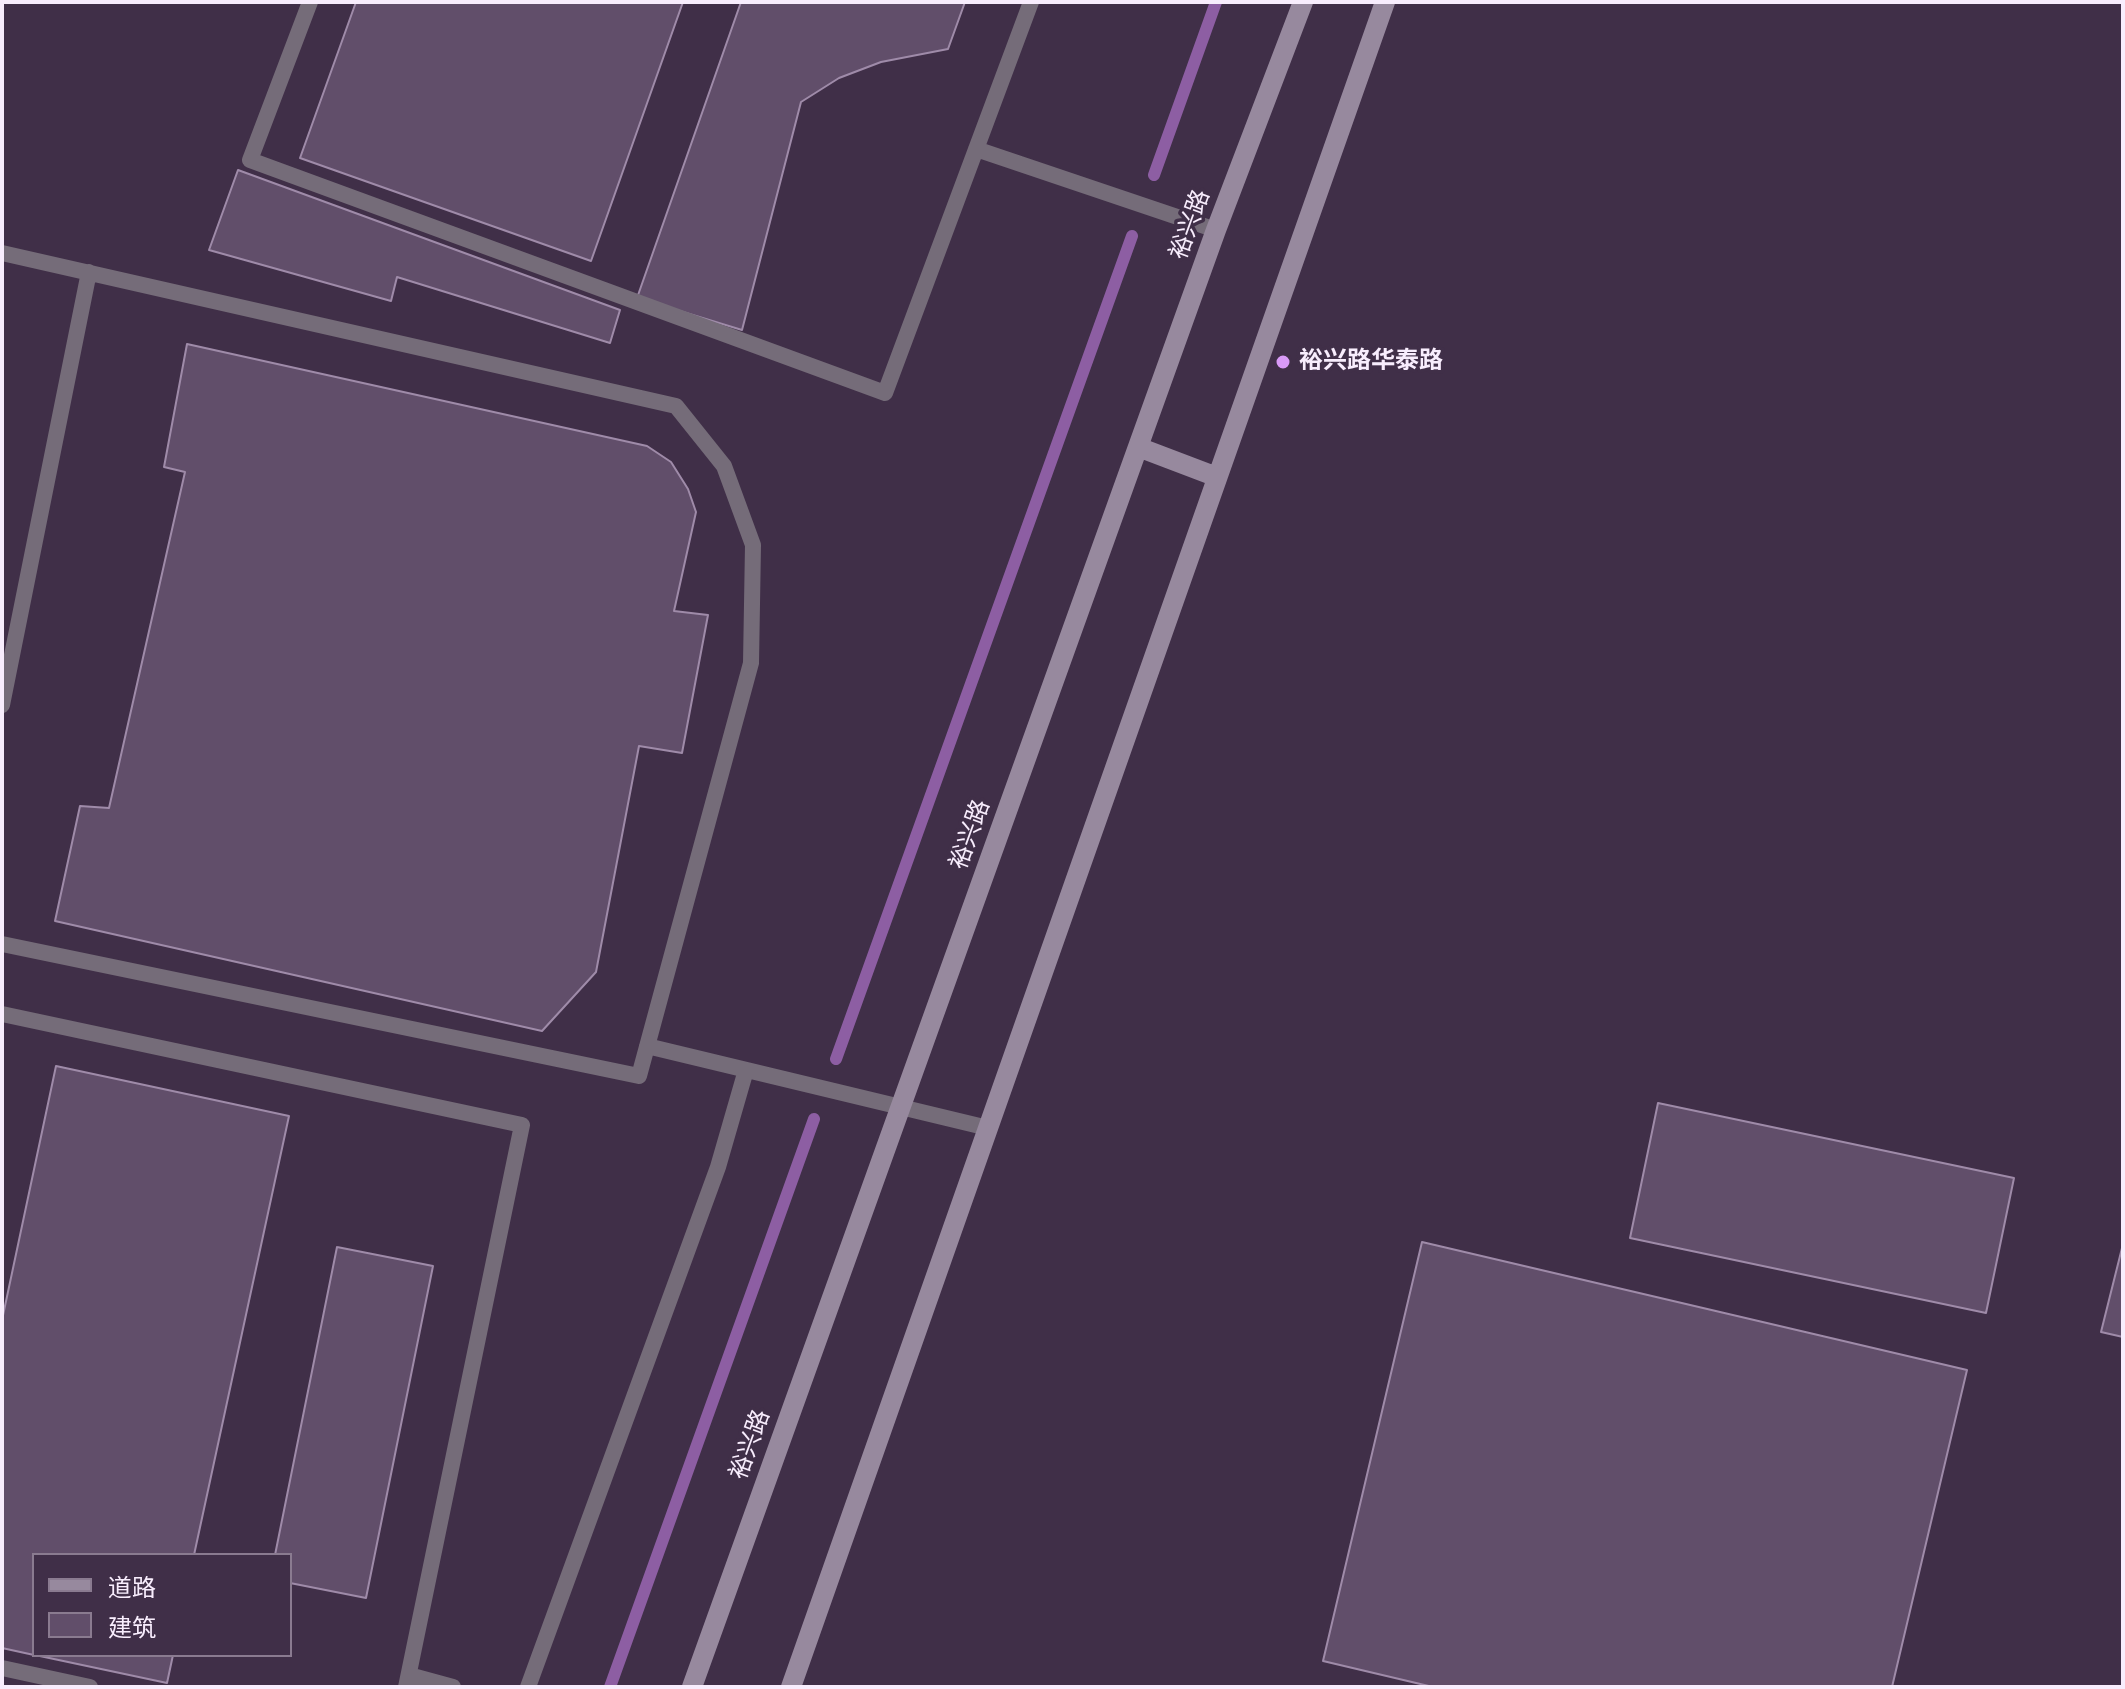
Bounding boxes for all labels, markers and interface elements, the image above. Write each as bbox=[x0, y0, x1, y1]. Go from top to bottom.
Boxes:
street label: 裕兴路 bbox=[1165, 186, 1217, 264]
place label: 裕兴路华泰路 bbox=[1299, 348, 1443, 376]
marker: 裕兴路华泰路 bbox=[1274, 353, 1292, 371]
street label: 裕兴路 bbox=[945, 796, 997, 874]
street label: 裕兴路 bbox=[725, 1406, 777, 1484]
legend bbox=[32, 1553, 292, 1657]
text: 道路 bbox=[108, 1572, 156, 1603]
text: 建筑 bbox=[108, 1612, 156, 1643]

